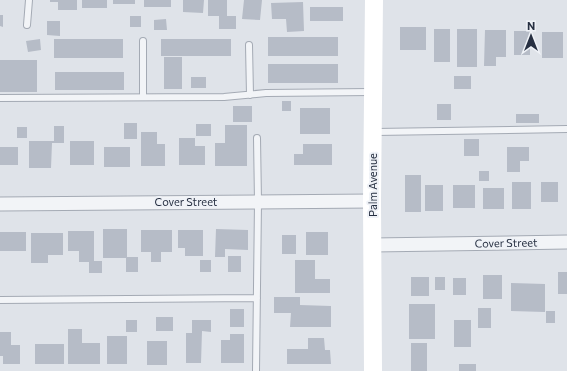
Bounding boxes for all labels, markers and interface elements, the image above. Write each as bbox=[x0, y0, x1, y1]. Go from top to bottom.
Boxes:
north arrow bbox=[511, 16, 551, 56]
text: N bbox=[527, 19, 535, 32]
street label: Palm Avenue bbox=[366, 153, 379, 217]
street label: Cover Street bbox=[155, 195, 218, 208]
street label: Cover Street bbox=[474, 235, 538, 250]

